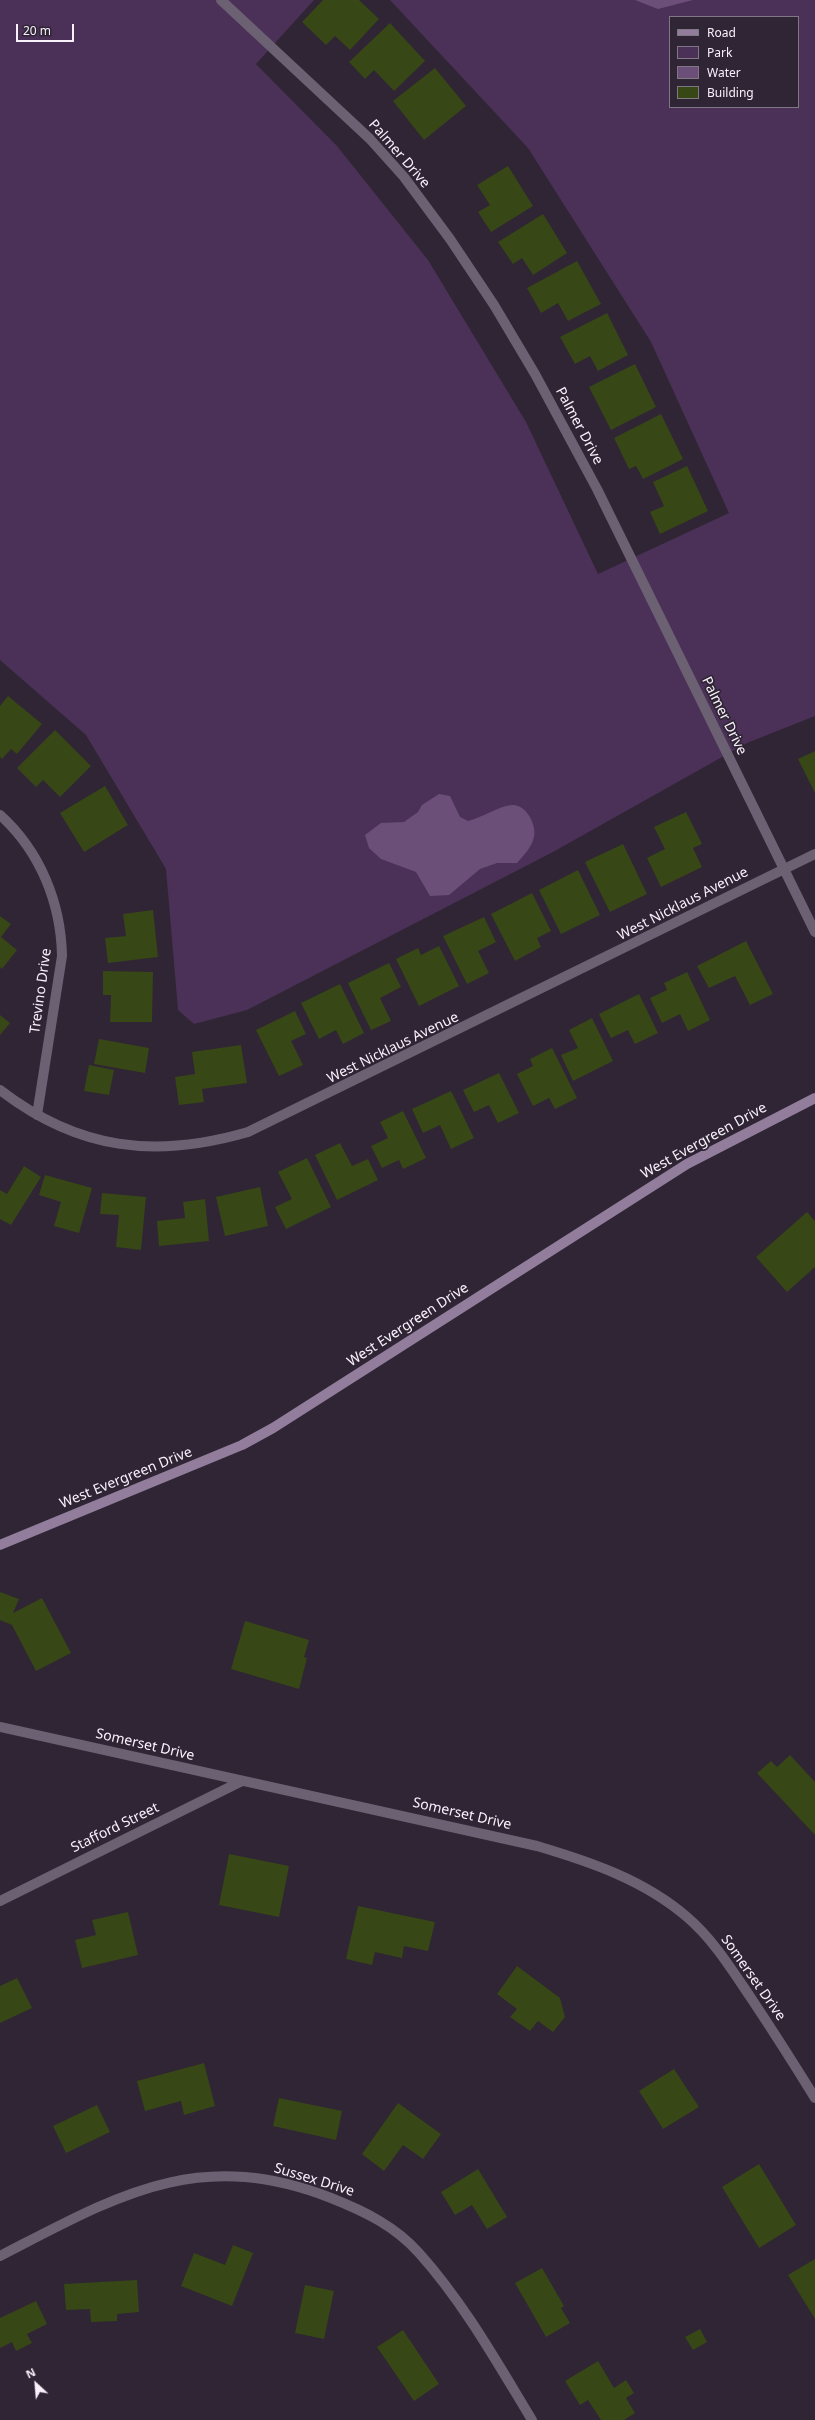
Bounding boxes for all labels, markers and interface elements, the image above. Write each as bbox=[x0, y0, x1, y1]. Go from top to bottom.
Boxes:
scale bar bbox=[18, 16, 76, 42]
legend bbox=[669, 16, 799, 108]
text: 20 m bbox=[23, 22, 51, 39]
text: Road bbox=[707, 24, 736, 41]
text: Park bbox=[707, 44, 732, 61]
text: Water bbox=[707, 64, 741, 81]
text: Building bbox=[707, 84, 754, 101]
street label: Palmer Drive bbox=[365, 116, 433, 192]
street label: Palmer Drive bbox=[552, 385, 606, 467]
street label: Palmer Drive bbox=[698, 674, 750, 758]
street label: West Nicklaus Avenue bbox=[615, 864, 751, 944]
street label: Trevino Drive bbox=[27, 947, 55, 1035]
street label: West Nicklaus Avenue bbox=[325, 1009, 461, 1087]
street label: West Evergreen Drive bbox=[638, 1099, 770, 1183]
street label: West Evergreen Drive bbox=[344, 1279, 472, 1371]
street label: West Evergreen Drive bbox=[57, 1444, 195, 1512]
street label: Somerset Drive bbox=[94, 1725, 196, 1765]
street label: Somerset Drive bbox=[411, 1794, 513, 1834]
street label: Stafford Street bbox=[68, 1800, 162, 1856]
street label: Somerset Drive bbox=[717, 1932, 789, 2024]
street label: Sussex Drive bbox=[272, 2160, 356, 2200]
north arrow bbox=[16, 2364, 56, 2404]
text: N bbox=[23, 2364, 38, 2381]

